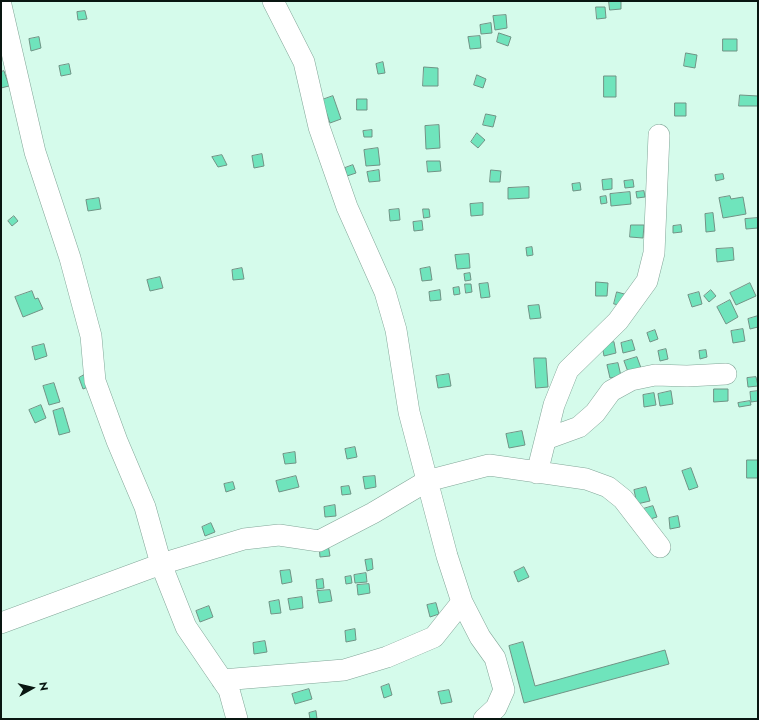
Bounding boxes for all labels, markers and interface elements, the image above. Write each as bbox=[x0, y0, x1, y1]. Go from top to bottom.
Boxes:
north arrow bbox=[12, 668, 52, 708]
text: N bbox=[35, 681, 52, 692]

